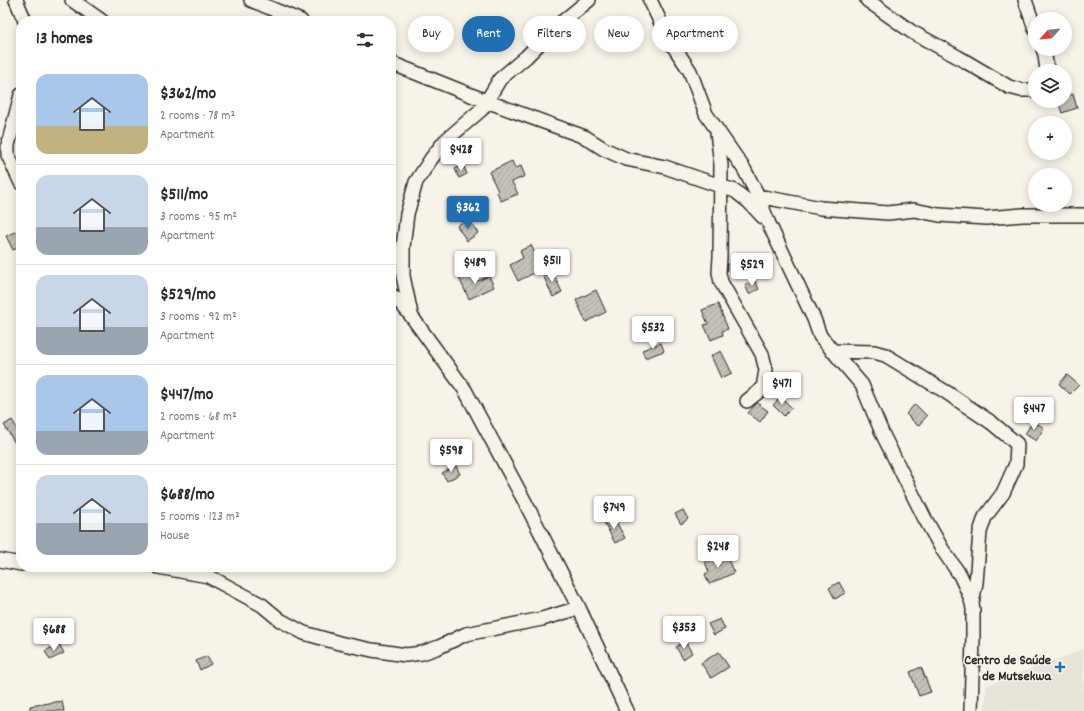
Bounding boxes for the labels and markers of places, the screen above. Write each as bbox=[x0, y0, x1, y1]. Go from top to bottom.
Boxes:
pin: $428 bbox=[437, 138, 485, 172]
pin: $362 bbox=[444, 196, 492, 230]
pin: $511 bbox=[528, 249, 576, 283]
pin: $489 bbox=[451, 251, 499, 285]
pin: $529 bbox=[728, 253, 776, 287]
pin: $532 bbox=[629, 316, 677, 350]
pin: $471 bbox=[758, 372, 806, 406]
pin: $447 bbox=[1010, 397, 1058, 431]
pin: $598 bbox=[427, 439, 475, 473]
pin: $749 bbox=[590, 496, 638, 530]
pin: $248 bbox=[694, 535, 742, 569]
pin: $353 bbox=[660, 616, 708, 650]
pin: $688 bbox=[30, 618, 78, 652]
place label: Centro de Saúde de Mutsekwa bbox=[964, 651, 1052, 687]
marker: Centro de Saúde de Mutsekwa bbox=[1054, 661, 1066, 673]

